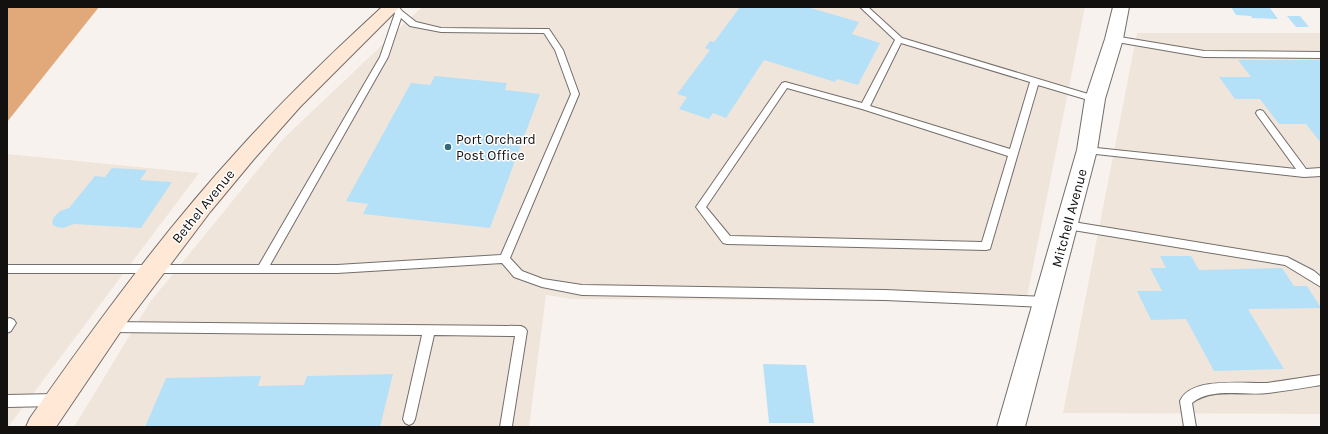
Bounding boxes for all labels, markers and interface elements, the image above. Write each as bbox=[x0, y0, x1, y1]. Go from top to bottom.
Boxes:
place label: Port Orchard Post Office bbox=[456, 131, 536, 164]
marker: Port Orchard Post Office bbox=[443, 142, 453, 152]
street label: Bethel Avenue bbox=[168, 166, 238, 247]
street label: Mitchell Avenue bbox=[1048, 167, 1091, 269]

